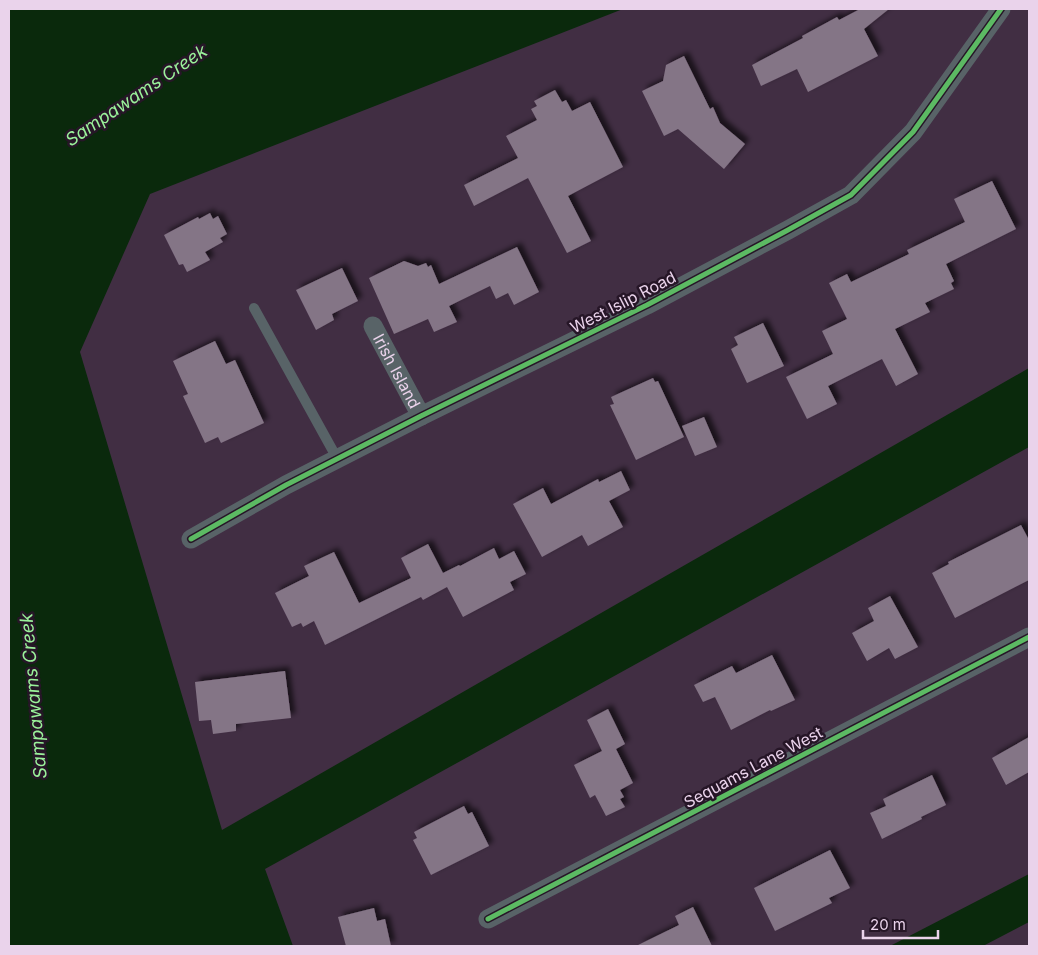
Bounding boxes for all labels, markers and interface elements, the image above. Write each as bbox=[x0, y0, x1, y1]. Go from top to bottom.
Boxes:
water label: Sampawams Creek bbox=[61, 39, 212, 150]
street label: West Islip Road bbox=[567, 267, 679, 337]
street label: Irish Island bbox=[369, 330, 425, 412]
water label: Sampawams Creek bbox=[15, 611, 51, 780]
street label: Sequams Lane West bbox=[680, 722, 826, 812]
scale bar bbox=[863, 908, 938, 940]
text: 20 m bbox=[870, 915, 906, 934]

